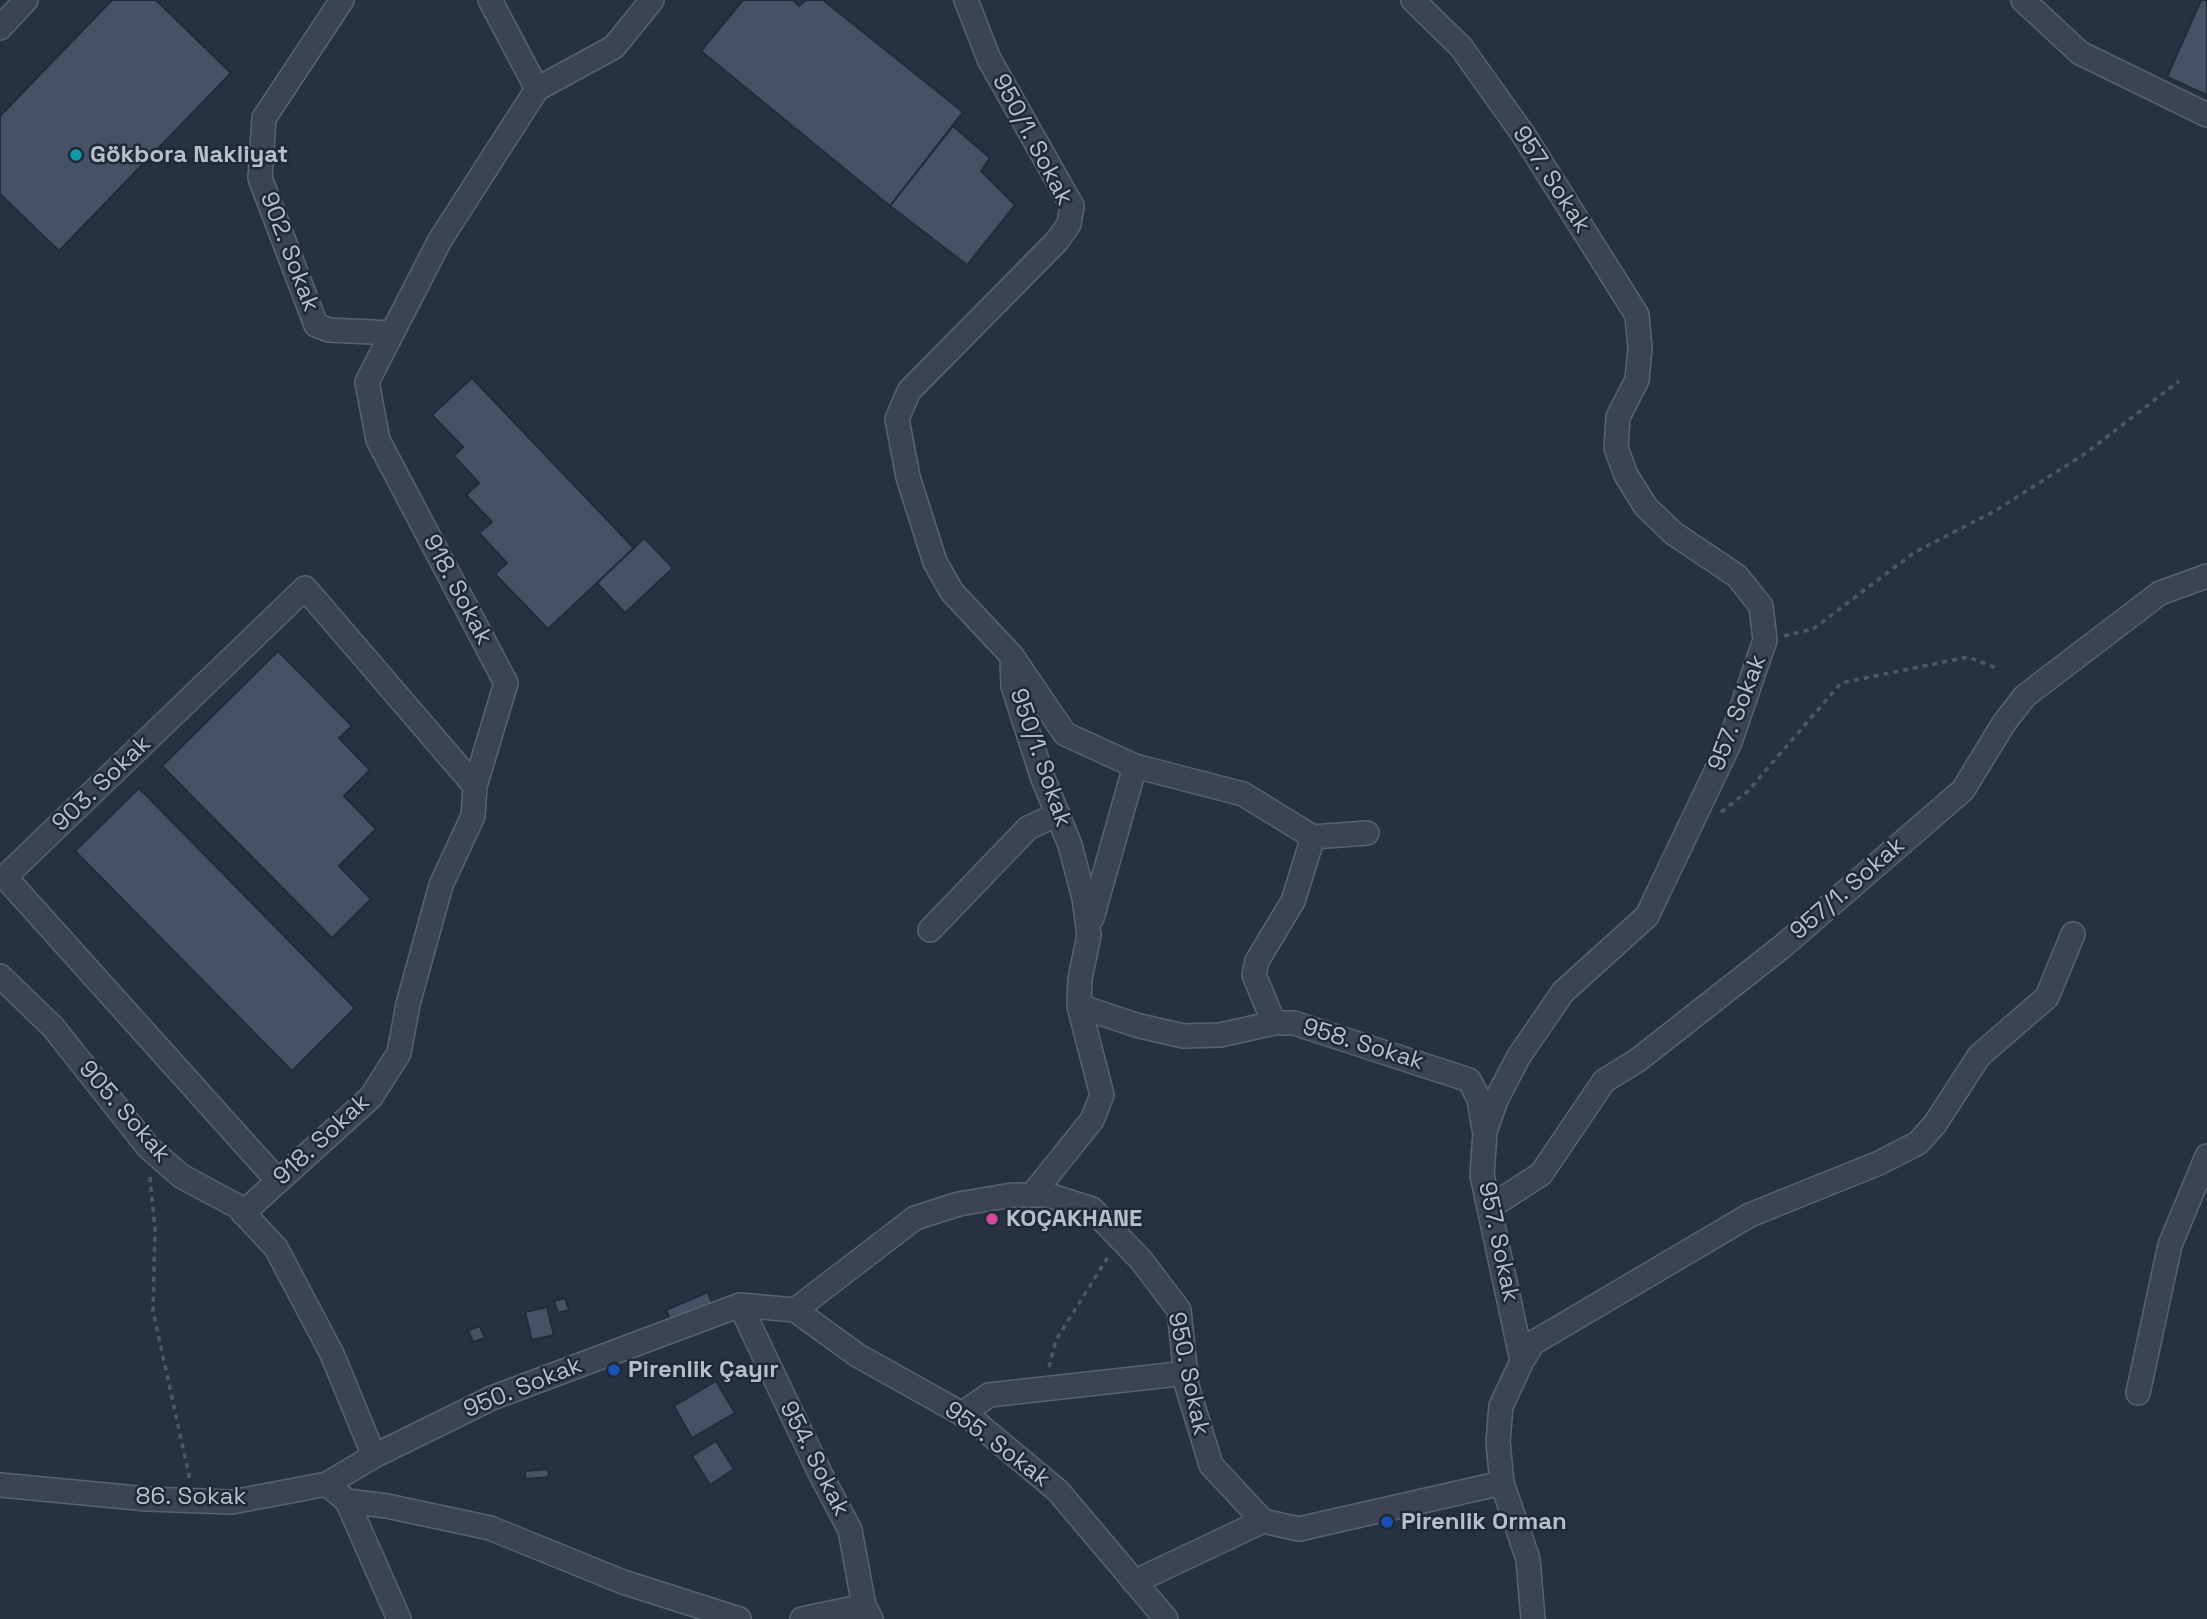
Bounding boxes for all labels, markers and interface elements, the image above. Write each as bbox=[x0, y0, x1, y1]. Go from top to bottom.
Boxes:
street label: 950/1. Sokak bbox=[985, 69, 1079, 211]
street label: 957. Sokak bbox=[1506, 121, 1596, 239]
place label: Gökbora Nakliyat bbox=[90, 141, 288, 169]
marker: Gökbora Nakliyat bbox=[68, 147, 84, 163]
street label: 902. Sokak bbox=[253, 188, 325, 316]
street label: 918. Sokak bbox=[416, 530, 498, 650]
street label: 957. Sokak bbox=[1703, 651, 1773, 775]
street label: 950/1. Sokak bbox=[1003, 685, 1077, 831]
street label: 903. Sokak bbox=[47, 730, 157, 838]
street label: 957/1. Sokak bbox=[1785, 831, 1911, 947]
street label: 958. Sokak bbox=[1299, 1013, 1427, 1077]
street label: 905. Sokak bbox=[72, 1055, 176, 1169]
street label: 918. Sokak bbox=[268, 1088, 376, 1192]
street label: 957. Sokak bbox=[1471, 1179, 1525, 1305]
place label: KOÇAKHANE bbox=[1006, 1205, 1142, 1233]
marker: KOÇAKHANE bbox=[984, 1211, 1000, 1227]
street label: 950. Sokak bbox=[1161, 1310, 1215, 1438]
street label: 950. Sokak bbox=[460, 1351, 586, 1425]
place label: Pirenlik Çayır bbox=[628, 1356, 779, 1384]
marker: Pirenlik Çayır bbox=[606, 1362, 622, 1378]
street label: 955. Sokak bbox=[939, 1396, 1055, 1494]
street label: 954. Sokak bbox=[773, 1397, 855, 1521]
street label: 86. Sokak bbox=[136, 1483, 246, 1511]
place label: Pirenlik Orman bbox=[1401, 1508, 1567, 1536]
marker: Pirenlik Orman bbox=[1379, 1514, 1395, 1530]

